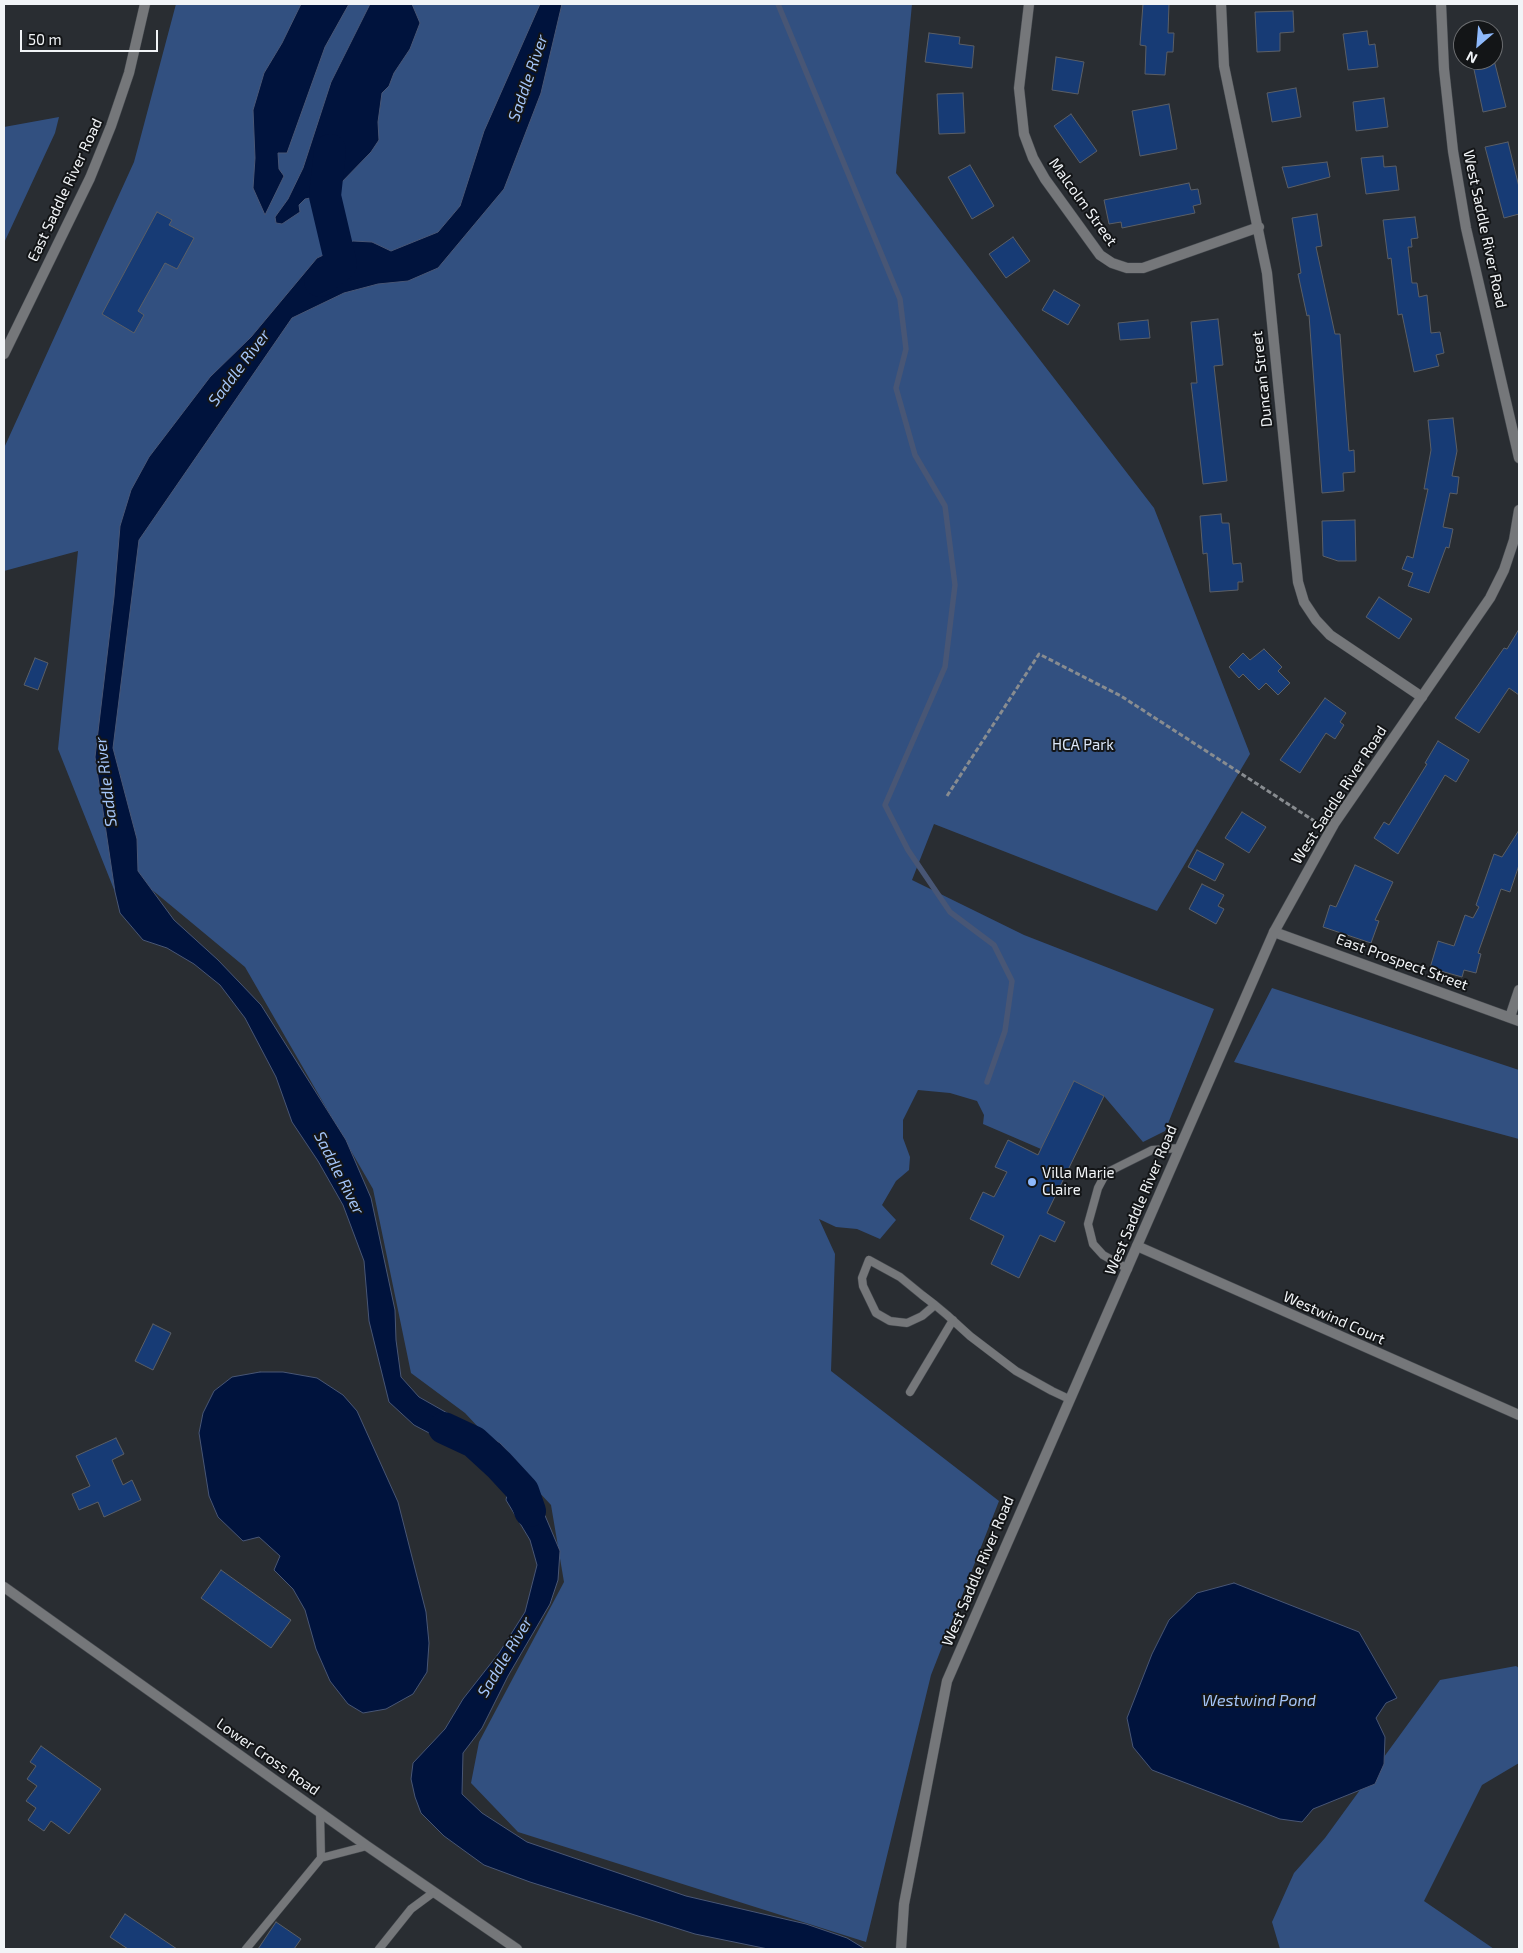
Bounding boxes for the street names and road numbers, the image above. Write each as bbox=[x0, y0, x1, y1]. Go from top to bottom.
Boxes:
street label: East Saddle River Road bbox=[24, 116, 106, 264]
street label: West Saddle River Road bbox=[1459, 148, 1511, 310]
street label: Malcolm Street bbox=[1045, 155, 1121, 249]
street label: Duncan Street bbox=[1248, 330, 1276, 428]
street label: West Saddle River Road bbox=[1288, 723, 1390, 867]
street label: East Prospect Street bbox=[1334, 930, 1470, 994]
street label: West Saddle River Road bbox=[1101, 1122, 1181, 1278]
street label: Westwind Court bbox=[1280, 1288, 1388, 1348]
street label: West Saddle River Road bbox=[938, 1493, 1018, 1649]
street label: Lower Cross Road bbox=[213, 1715, 323, 1799]

